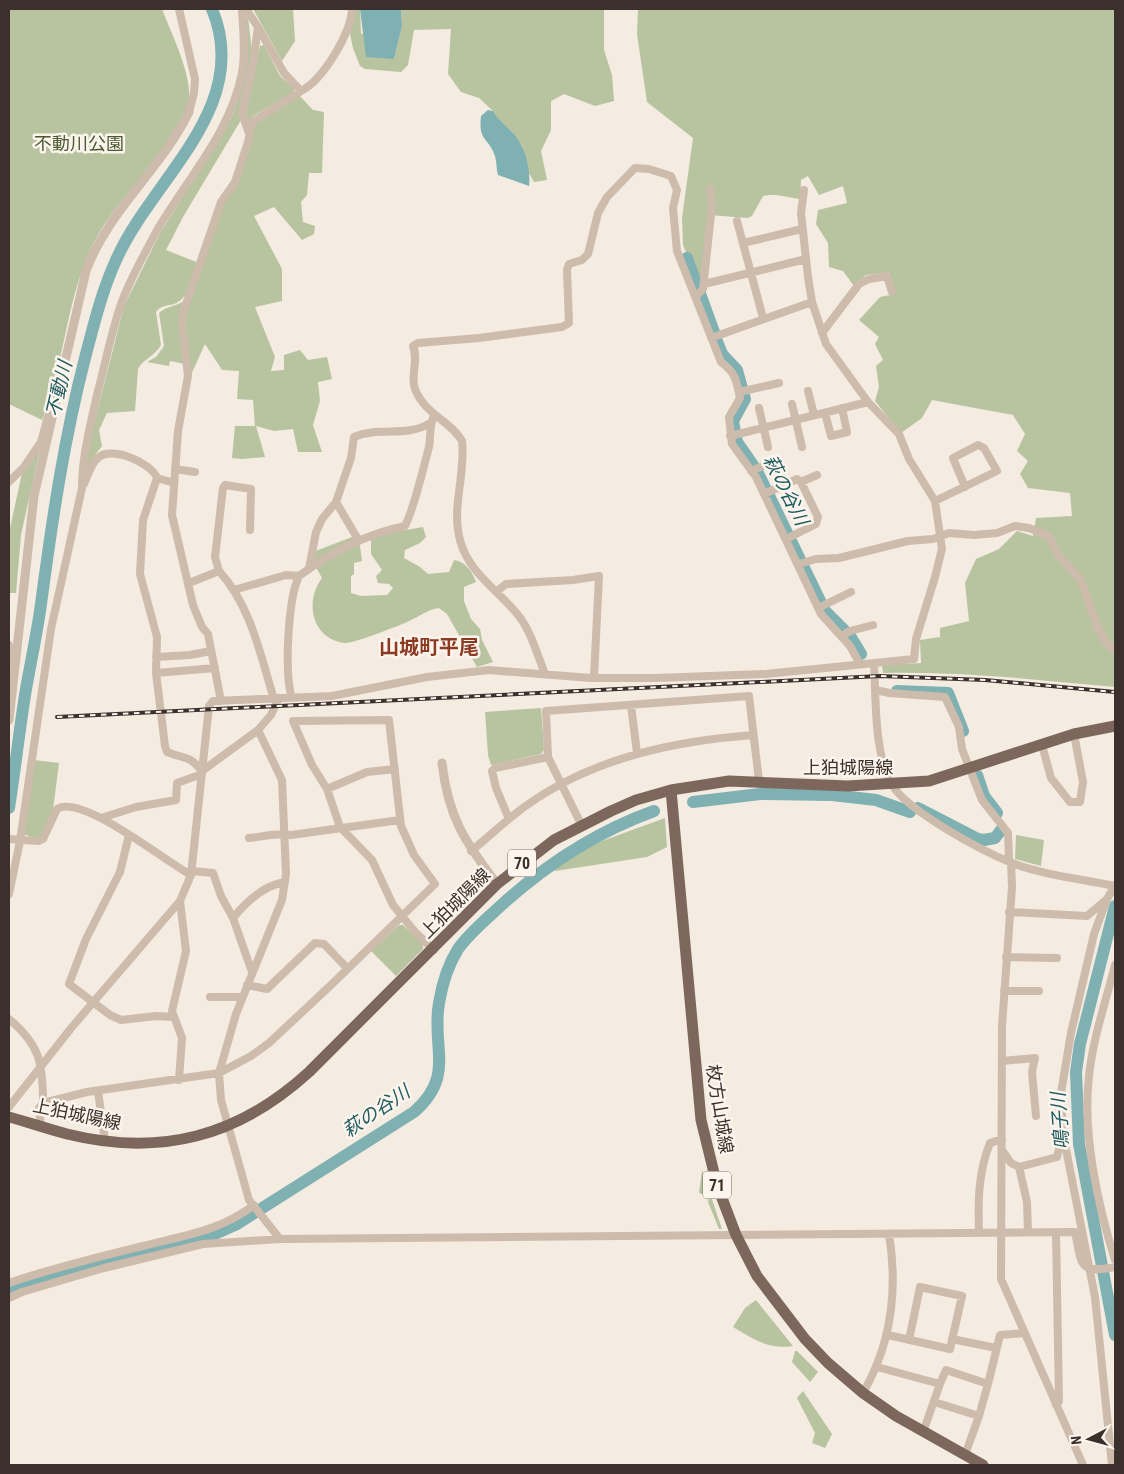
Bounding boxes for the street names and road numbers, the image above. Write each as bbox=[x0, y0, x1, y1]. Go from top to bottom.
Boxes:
street label: 上狛城陽線 bbox=[803, 757, 893, 778]
road number: 70 bbox=[508, 850, 536, 876]
street label: 上狛城陽線 bbox=[416, 864, 494, 942]
street label: 枚方山城線 bbox=[703, 1063, 737, 1155]
street label: 上狛城陽線 bbox=[31, 1094, 123, 1134]
road number: 71 bbox=[703, 1172, 731, 1198]

